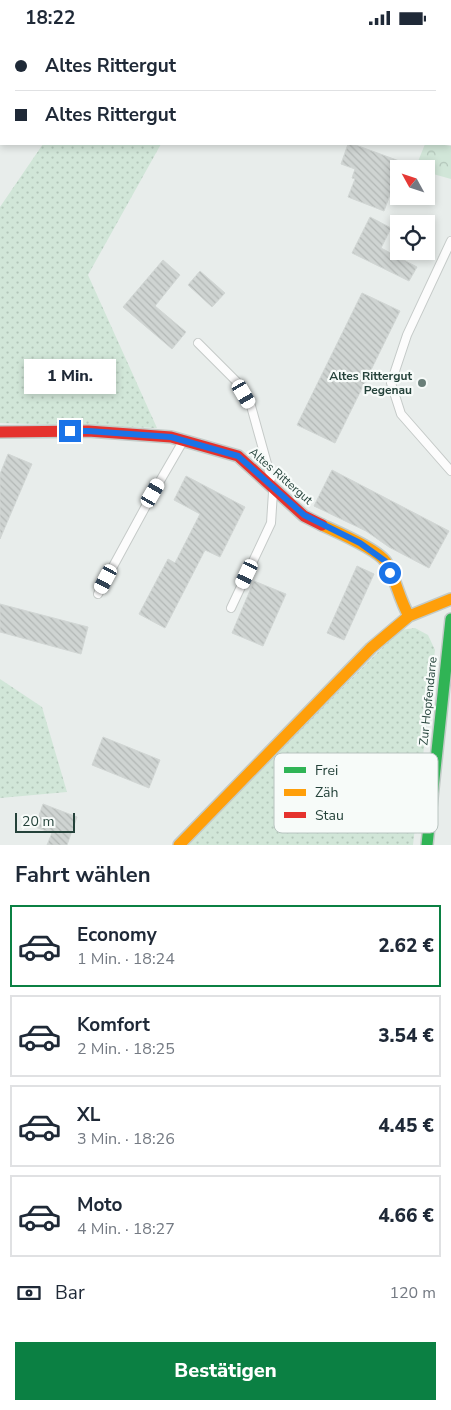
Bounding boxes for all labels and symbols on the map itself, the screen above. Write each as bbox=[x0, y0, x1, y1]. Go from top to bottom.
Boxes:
north arrow bbox=[390, 160, 435, 205]
callout: 1 Min. bbox=[24, 359, 116, 393]
place label: Altes Rittergut Pegenau bbox=[329, 368, 412, 398]
car bbox=[230, 377, 257, 411]
marker: Altes Rittergut Pegenau bbox=[416, 377, 428, 389]
route end bbox=[59, 420, 81, 442]
street label: Altes Rittergut bbox=[246, 444, 317, 509]
car bbox=[139, 476, 166, 510]
car bbox=[233, 557, 260, 591]
car bbox=[92, 562, 119, 596]
route start bbox=[379, 562, 401, 584]
street label: Zur Hopfendarre bbox=[415, 656, 441, 746]
legend bbox=[274, 753, 438, 833]
text: Frei bbox=[315, 761, 338, 780]
text: Zäh bbox=[315, 783, 338, 802]
text: Stau bbox=[315, 806, 344, 825]
scale bar bbox=[15, 810, 75, 833]

